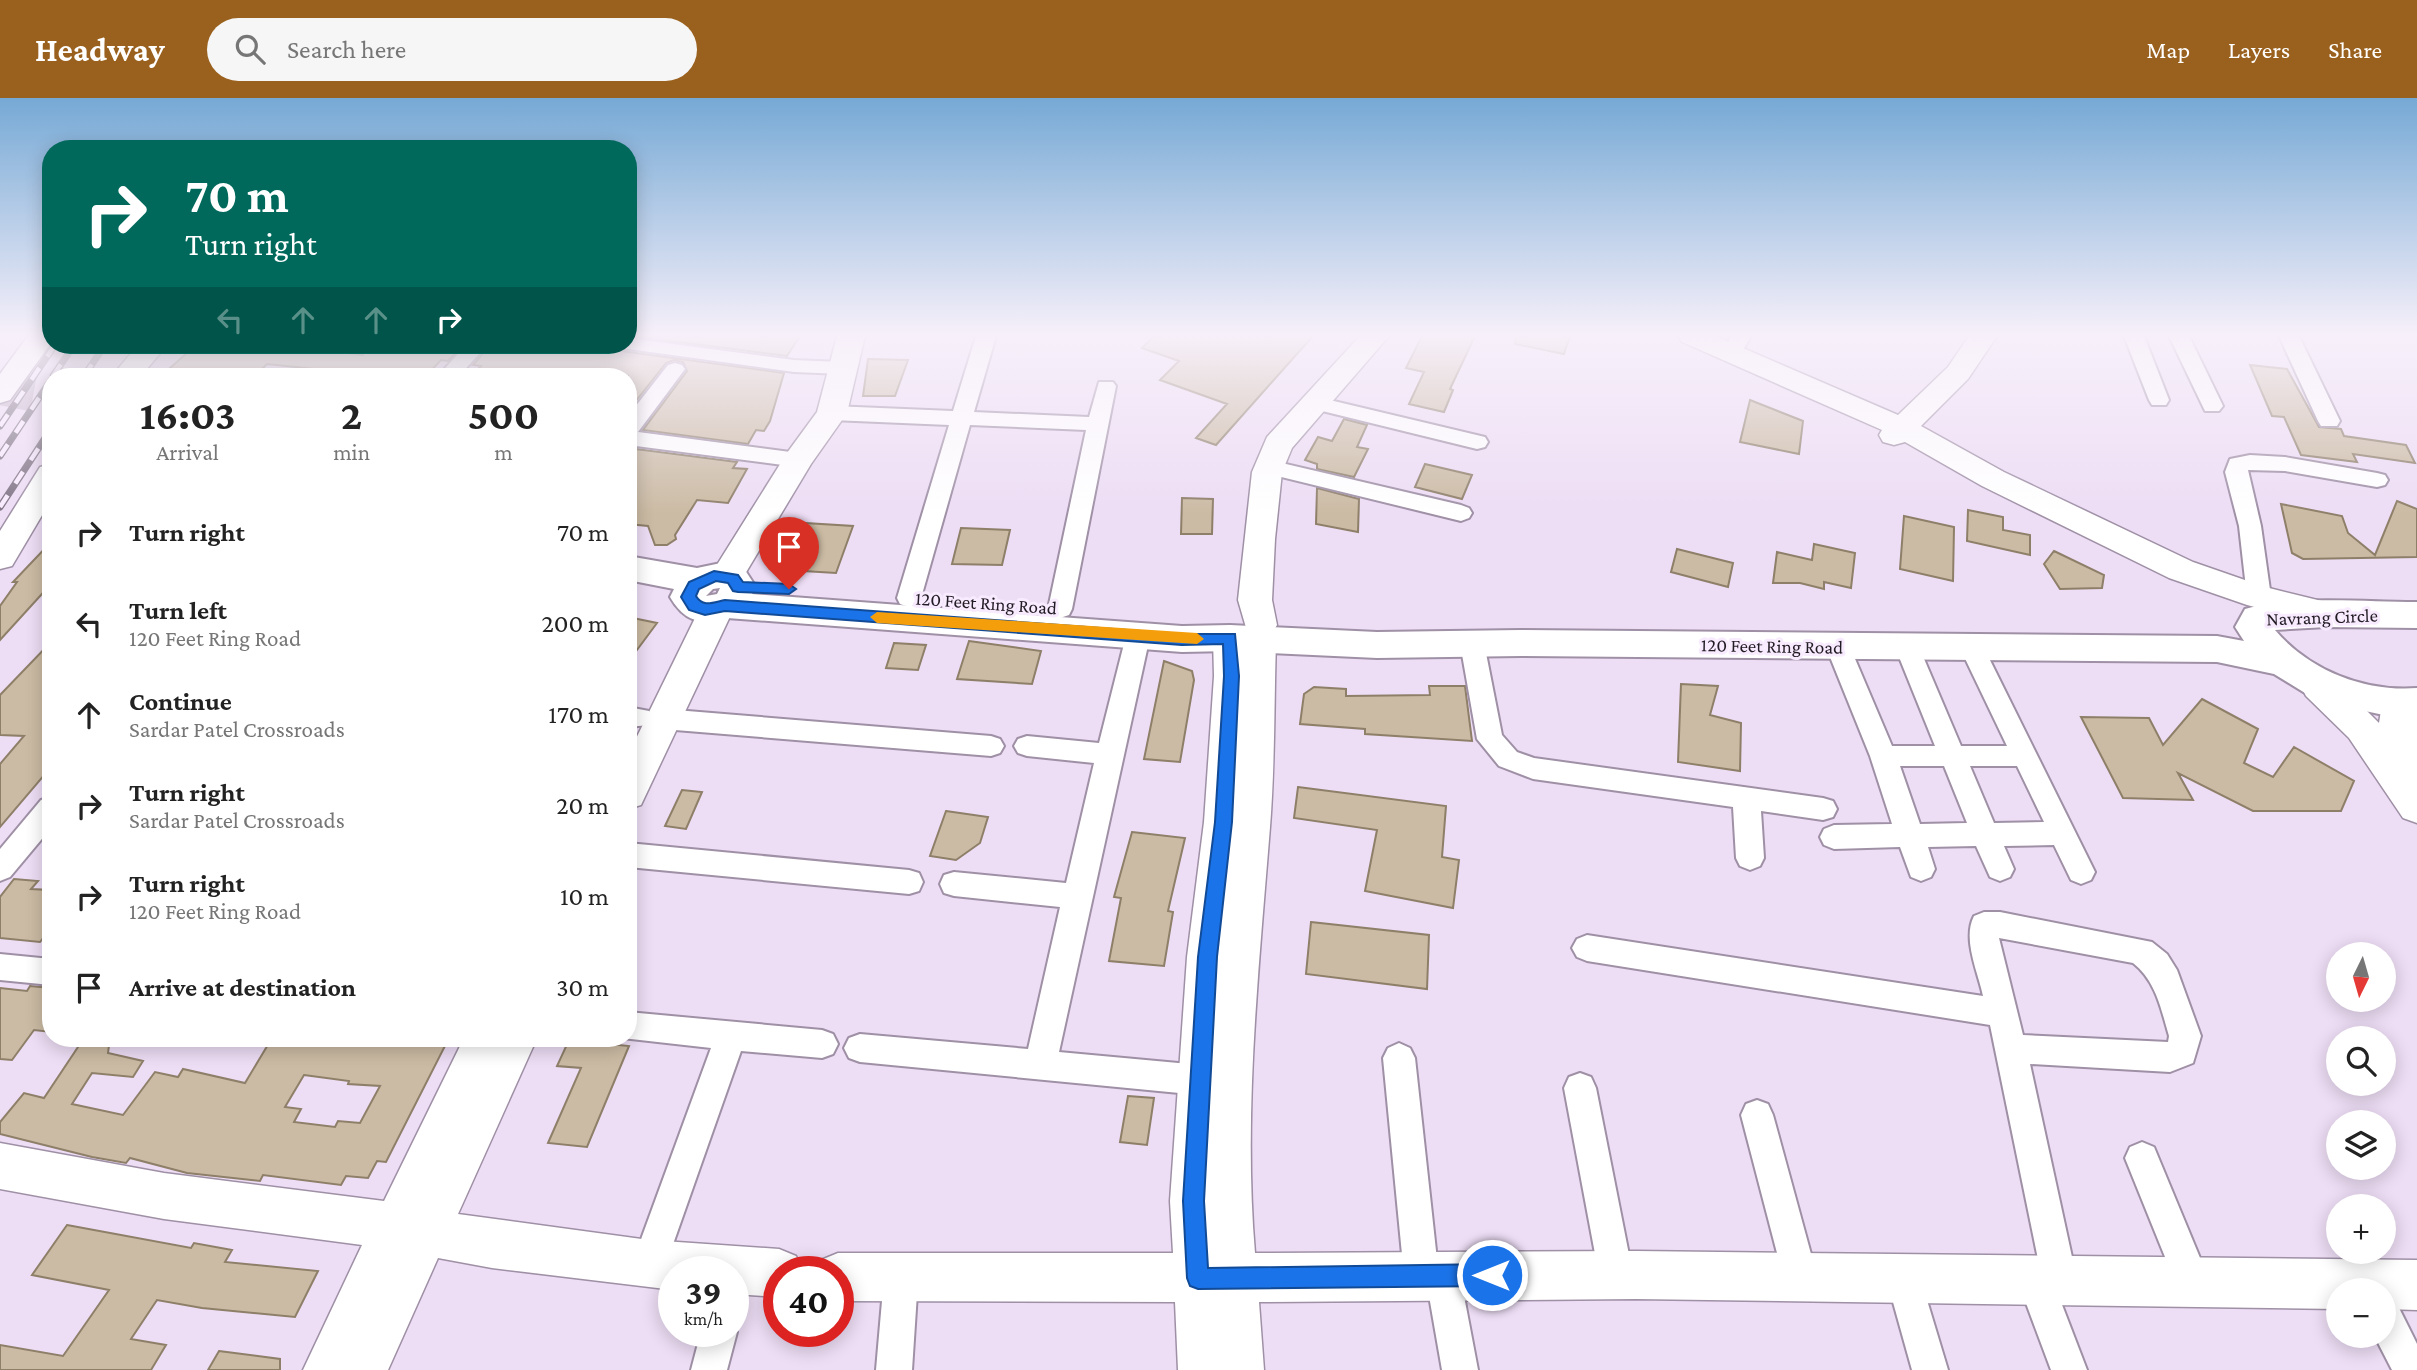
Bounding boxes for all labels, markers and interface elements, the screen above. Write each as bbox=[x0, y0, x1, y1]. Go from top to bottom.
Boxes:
search box bbox=[207, 18, 697, 81]
icon: search bbox=[231, 30, 269, 68]
text: Headway bbox=[35, 31, 165, 68]
text: Search here bbox=[287, 35, 406, 64]
text: Map bbox=[2146, 36, 2190, 63]
text: Layers bbox=[2228, 36, 2290, 63]
text: Share bbox=[2328, 36, 2382, 63]
icon: right bbox=[70, 168, 161, 259]
text: 70 m bbox=[185, 168, 289, 223]
text: Turn right bbox=[185, 226, 317, 262]
icon: left bbox=[211, 301, 249, 339]
icon: ahead bbox=[284, 301, 322, 339]
icon: ahead bbox=[357, 301, 395, 339]
icon: right bbox=[430, 301, 468, 339]
text: 16:03 bbox=[140, 391, 235, 438]
text: 2 bbox=[341, 391, 362, 438]
text: 500 bbox=[468, 391, 539, 438]
text: Arrival bbox=[156, 439, 219, 465]
text: min bbox=[333, 439, 370, 465]
text: m bbox=[494, 439, 513, 465]
icon: right bbox=[70, 514, 108, 552]
pin bbox=[759, 517, 819, 589]
text: Turn right bbox=[129, 518, 245, 547]
text: 70 m bbox=[557, 518, 609, 547]
icon: arrive bbox=[770, 528, 808, 566]
street label: 120 Feet Ring Road bbox=[914, 588, 1058, 618]
text: Turn left bbox=[129, 596, 227, 625]
icon: left bbox=[70, 605, 108, 643]
street label: Navrang Circle bbox=[2266, 605, 2378, 629]
text: 200 m bbox=[541, 609, 609, 638]
text: 120 Feet Ring Road bbox=[129, 625, 301, 651]
street label: 120 Feet Ring Road bbox=[1701, 634, 1843, 658]
text: Continue bbox=[129, 687, 232, 716]
icon: ahead bbox=[70, 696, 108, 734]
text: 170 m bbox=[548, 700, 609, 729]
text: Sardar Patel Crossroads bbox=[129, 716, 345, 742]
text: Turn right bbox=[129, 778, 245, 807]
icon: right bbox=[70, 787, 108, 825]
text: 20 m bbox=[556, 791, 609, 820]
text: Sardar Patel Crossroads bbox=[129, 807, 345, 833]
text: Turn right bbox=[129, 869, 245, 898]
icon: right bbox=[70, 878, 108, 916]
text: 10 m bbox=[560, 882, 609, 911]
text: 120 Feet Ring Road bbox=[129, 898, 301, 924]
north arrow bbox=[2326, 942, 2396, 1012]
map controls bbox=[2326, 942, 2396, 1348]
icon: arrive bbox=[70, 969, 108, 1007]
text: Arrive at destination bbox=[129, 973, 356, 1002]
text: 30 m bbox=[556, 973, 609, 1002]
button: search bbox=[2326, 1026, 2396, 1096]
button: layers bbox=[2326, 1110, 2396, 1180]
button: + bbox=[2326, 1194, 2396, 1264]
position arrow bbox=[1455, 1238, 1529, 1312]
speed limit sign: 40 bbox=[763, 1256, 854, 1347]
text: 39 bbox=[685, 1273, 722, 1312]
button: − bbox=[2326, 1278, 2396, 1348]
text: km/h bbox=[684, 1309, 723, 1329]

